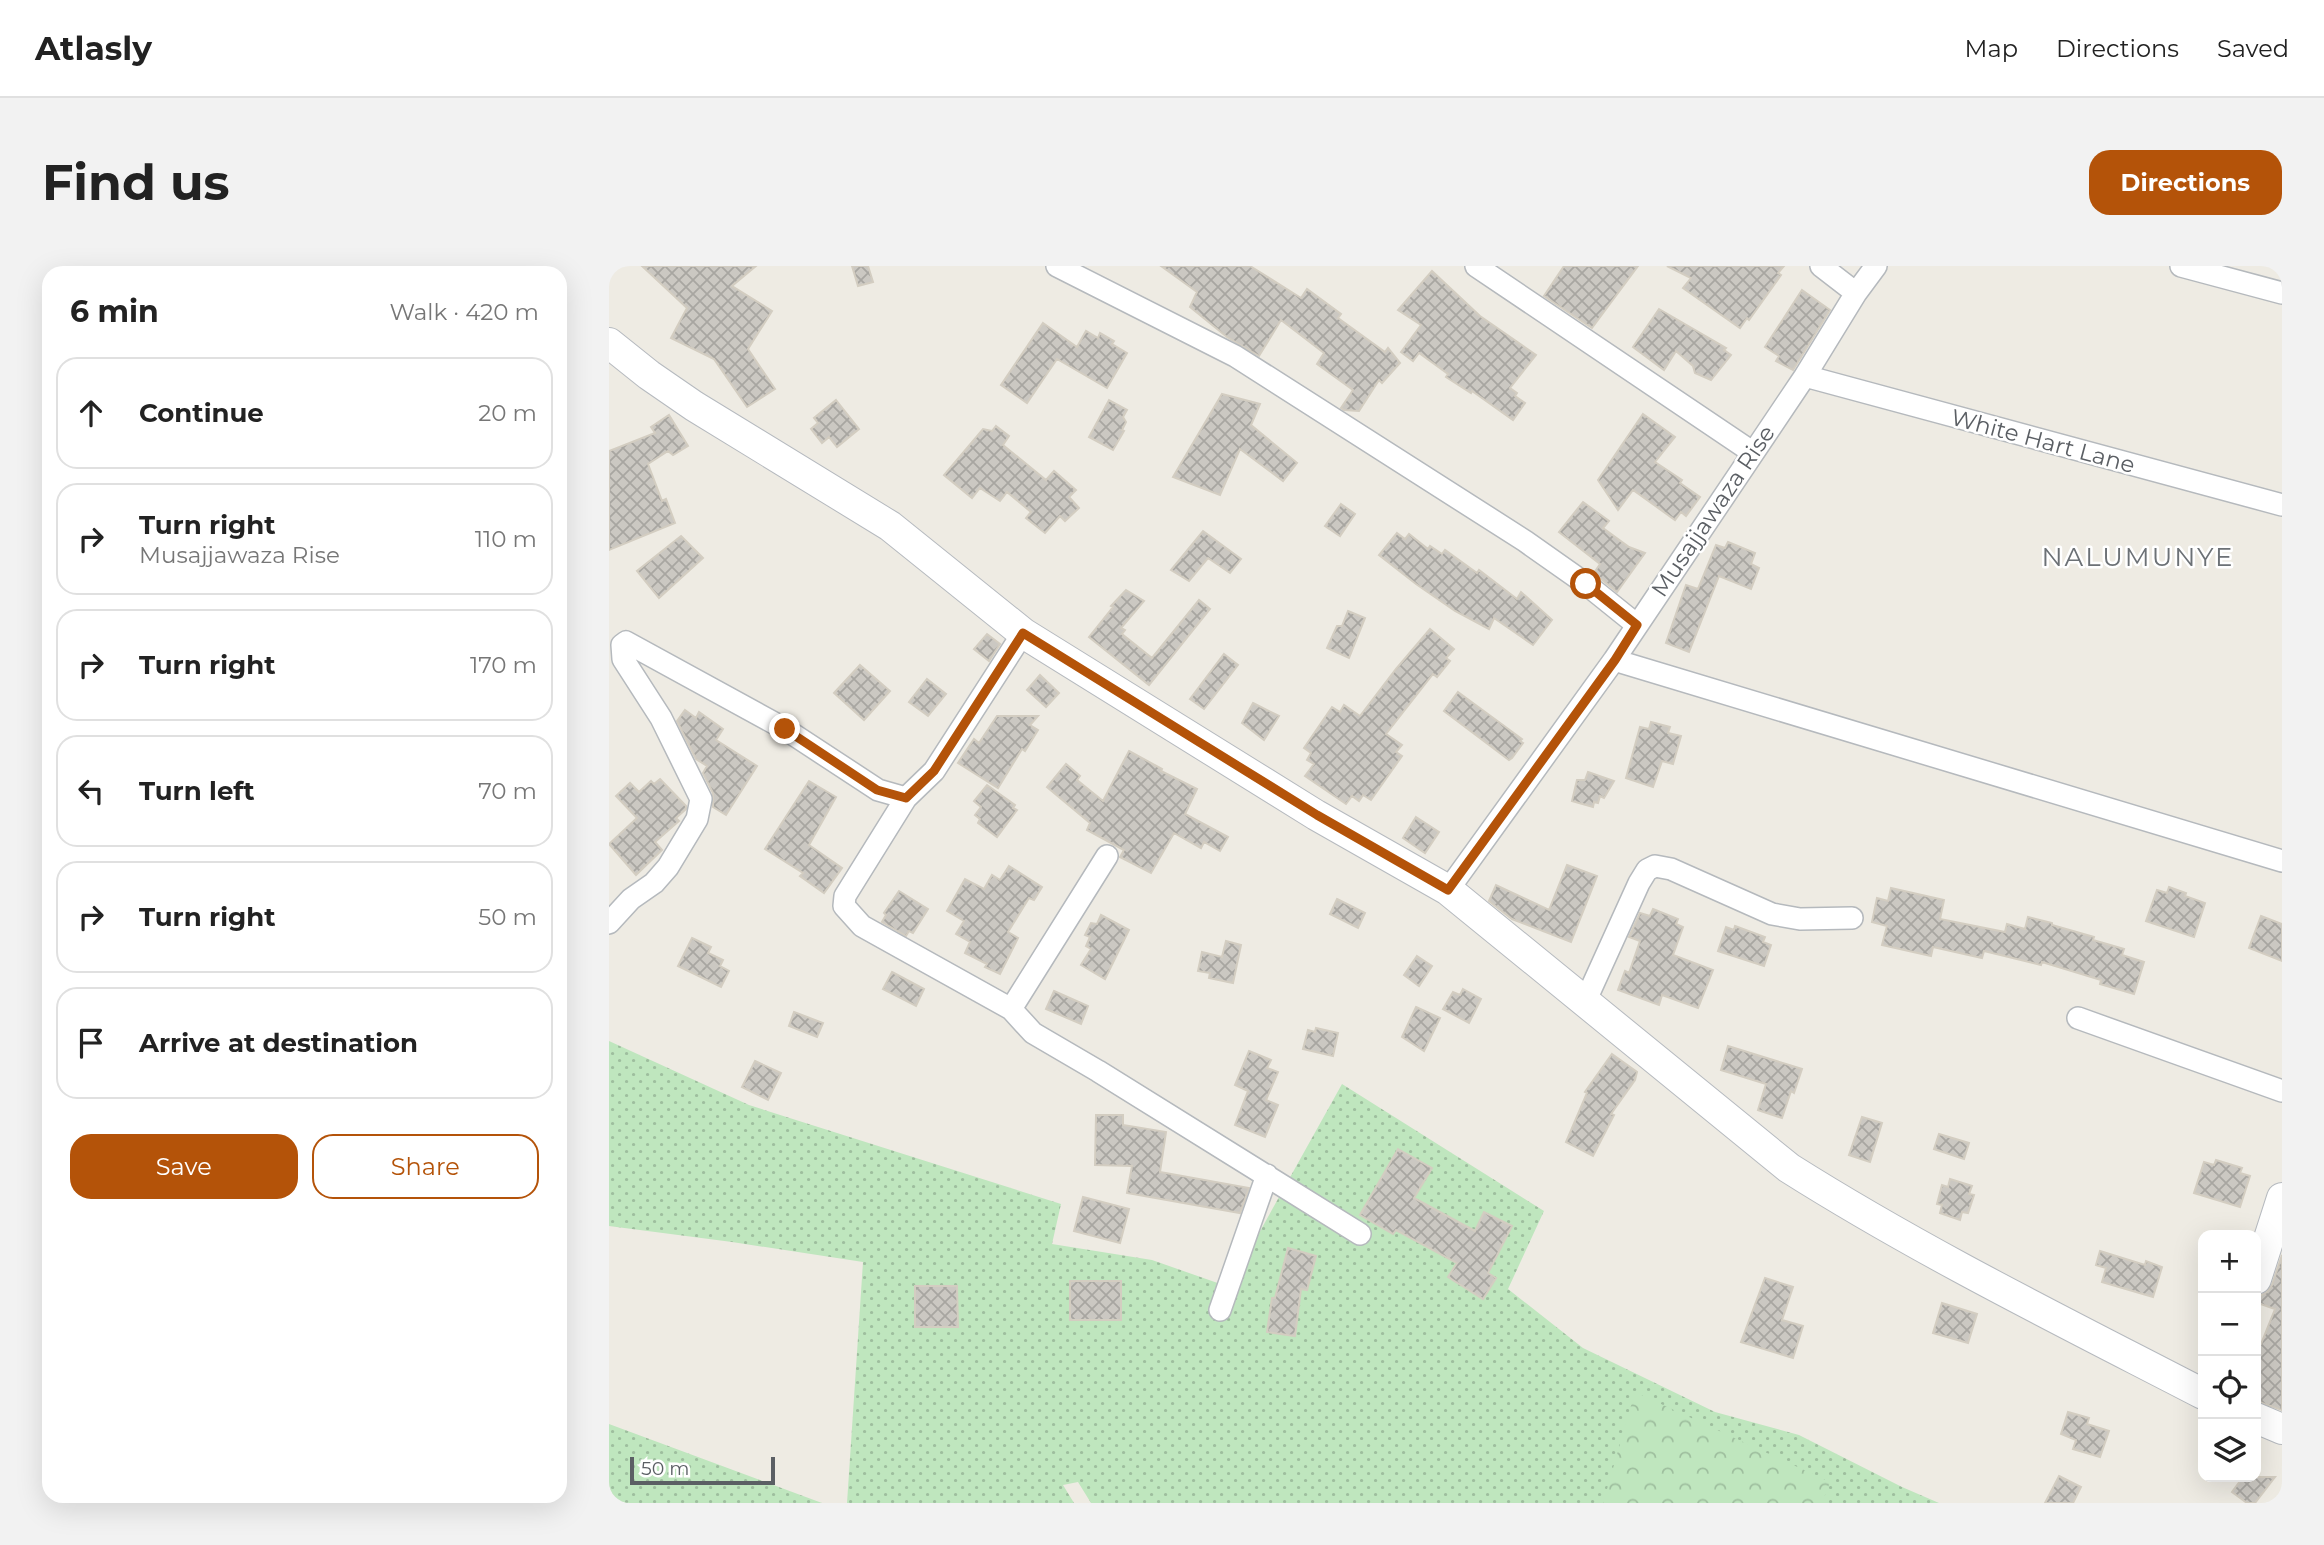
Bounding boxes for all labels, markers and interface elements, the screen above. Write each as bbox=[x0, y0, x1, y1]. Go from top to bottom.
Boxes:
text: Atlasly bbox=[35, 28, 152, 68]
text: Map bbox=[1965, 34, 2018, 63]
text: Directions bbox=[2056, 34, 2179, 63]
text: Saved bbox=[2217, 34, 2289, 63]
button: Directions bbox=[2089, 150, 2282, 215]
text: Find us bbox=[42, 153, 230, 212]
text: 6 min bbox=[70, 293, 159, 330]
text: Walk · 420 m bbox=[390, 298, 539, 326]
icon: ahead bbox=[72, 394, 110, 432]
text: Continue bbox=[139, 397, 264, 429]
text: 20 m bbox=[478, 399, 537, 427]
street label: White Hart Lane bbox=[1948, 403, 2138, 479]
street label: Musajjawaza Rise bbox=[1645, 420, 1781, 602]
text: Turn right bbox=[139, 509, 275, 541]
icon: right bbox=[72, 520, 110, 558]
text: 110 m bbox=[475, 525, 537, 553]
text: Musajjawaza Rise bbox=[139, 541, 340, 569]
district label: NALUMUNYE bbox=[2041, 541, 2235, 573]
route start bbox=[1570, 568, 1601, 599]
icon: right bbox=[72, 646, 110, 684]
text: Turn right bbox=[139, 649, 275, 681]
text: 170 m bbox=[470, 651, 537, 679]
route end bbox=[769, 713, 800, 744]
icon: left bbox=[72, 772, 110, 810]
text: Turn left bbox=[139, 775, 255, 807]
text: 70 m bbox=[478, 777, 537, 805]
icon: right bbox=[72, 898, 110, 936]
text: Turn right bbox=[139, 901, 275, 933]
text: 50 m bbox=[478, 903, 537, 931]
icon: arrive bbox=[72, 1024, 110, 1062]
text: Arrive at destination bbox=[139, 1027, 418, 1059]
button: Save bbox=[70, 1134, 298, 1199]
button: Share bbox=[312, 1134, 539, 1199]
map controls bbox=[2198, 1230, 2261, 1482]
button: + bbox=[2198, 1230, 2261, 1293]
button: − bbox=[2198, 1293, 2261, 1356]
button: locate bbox=[2198, 1356, 2261, 1419]
button: layers bbox=[2198, 1419, 2261, 1482]
scale bar bbox=[630, 1454, 775, 1486]
text: 50 m bbox=[641, 1457, 689, 1480]

